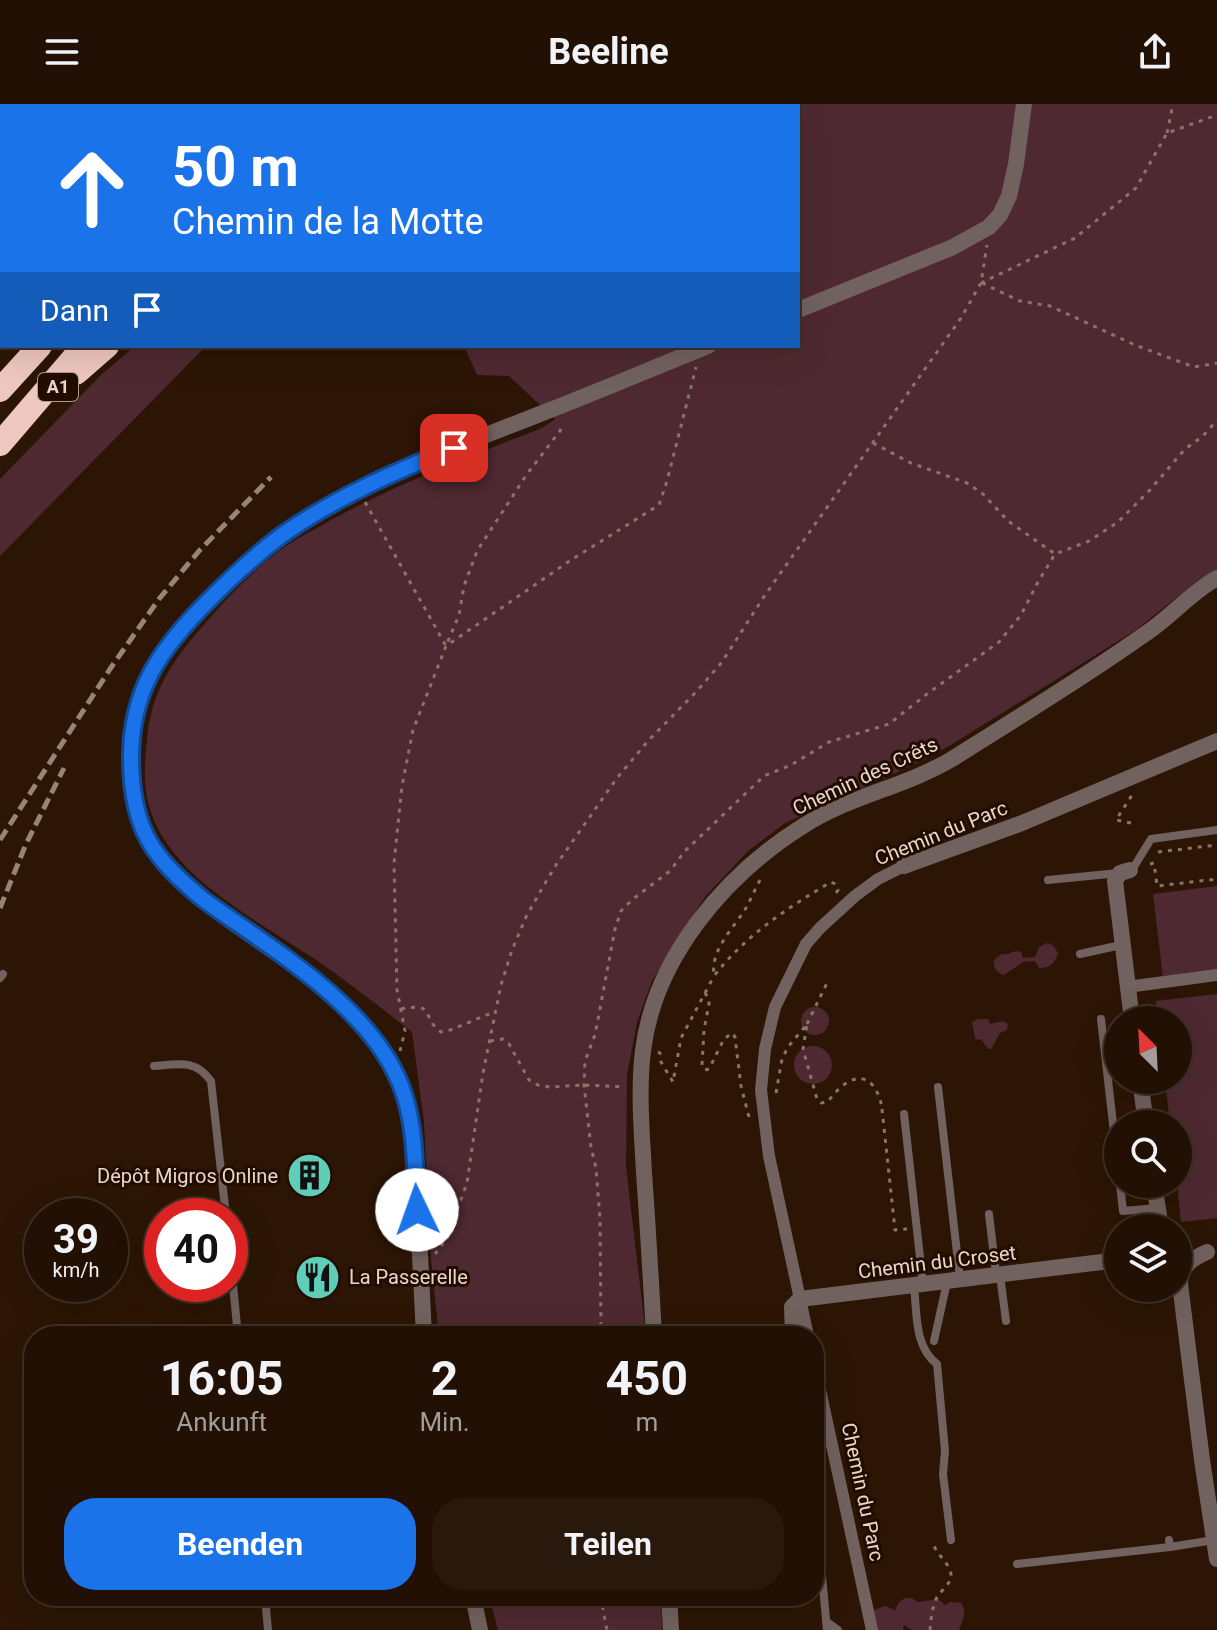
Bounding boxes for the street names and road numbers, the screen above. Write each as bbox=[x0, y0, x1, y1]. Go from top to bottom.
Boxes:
road number: A1 bbox=[38, 373, 78, 401]
street label: Chemin des Crêts bbox=[789, 732, 941, 820]
street label: Chemin du Parc bbox=[871, 796, 1011, 870]
street label: Chemin du Croset bbox=[857, 1240, 1017, 1284]
street label: Chemin du Parc bbox=[837, 1421, 889, 1563]

